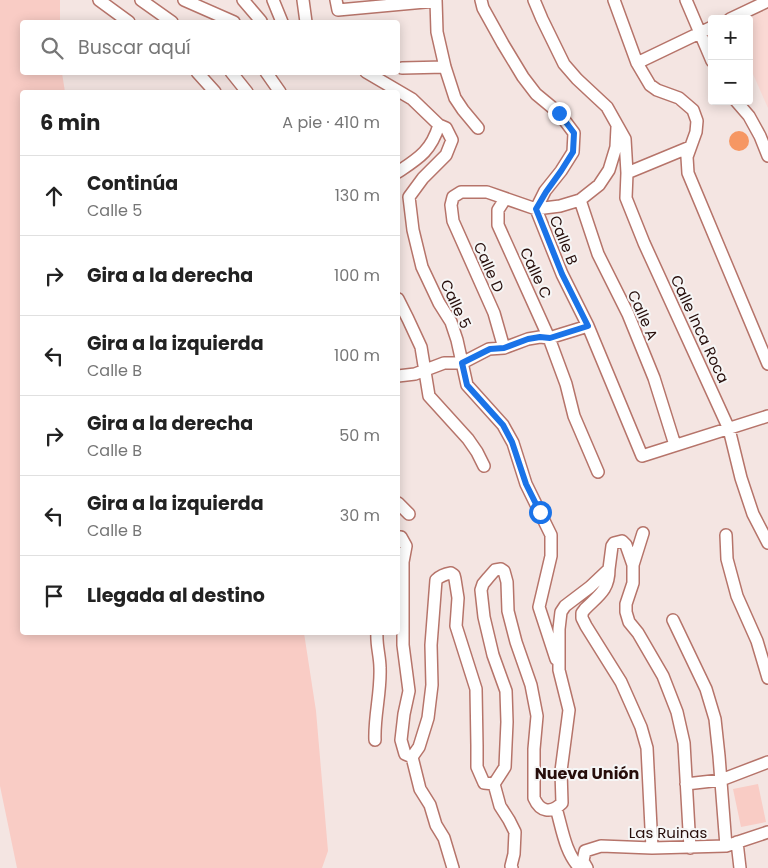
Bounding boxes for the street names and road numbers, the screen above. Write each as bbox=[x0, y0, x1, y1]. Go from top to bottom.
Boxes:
street label: Calle B bbox=[545, 212, 583, 268]
street label: Calle D bbox=[469, 239, 509, 295]
street label: Calle C bbox=[515, 244, 557, 302]
street label: Calle Inca Roca bbox=[666, 272, 734, 386]
street label: Calle 5 bbox=[436, 276, 476, 332]
street label: Calle A bbox=[623, 287, 663, 343]
street label: Las Ruinas bbox=[629, 822, 707, 843]

